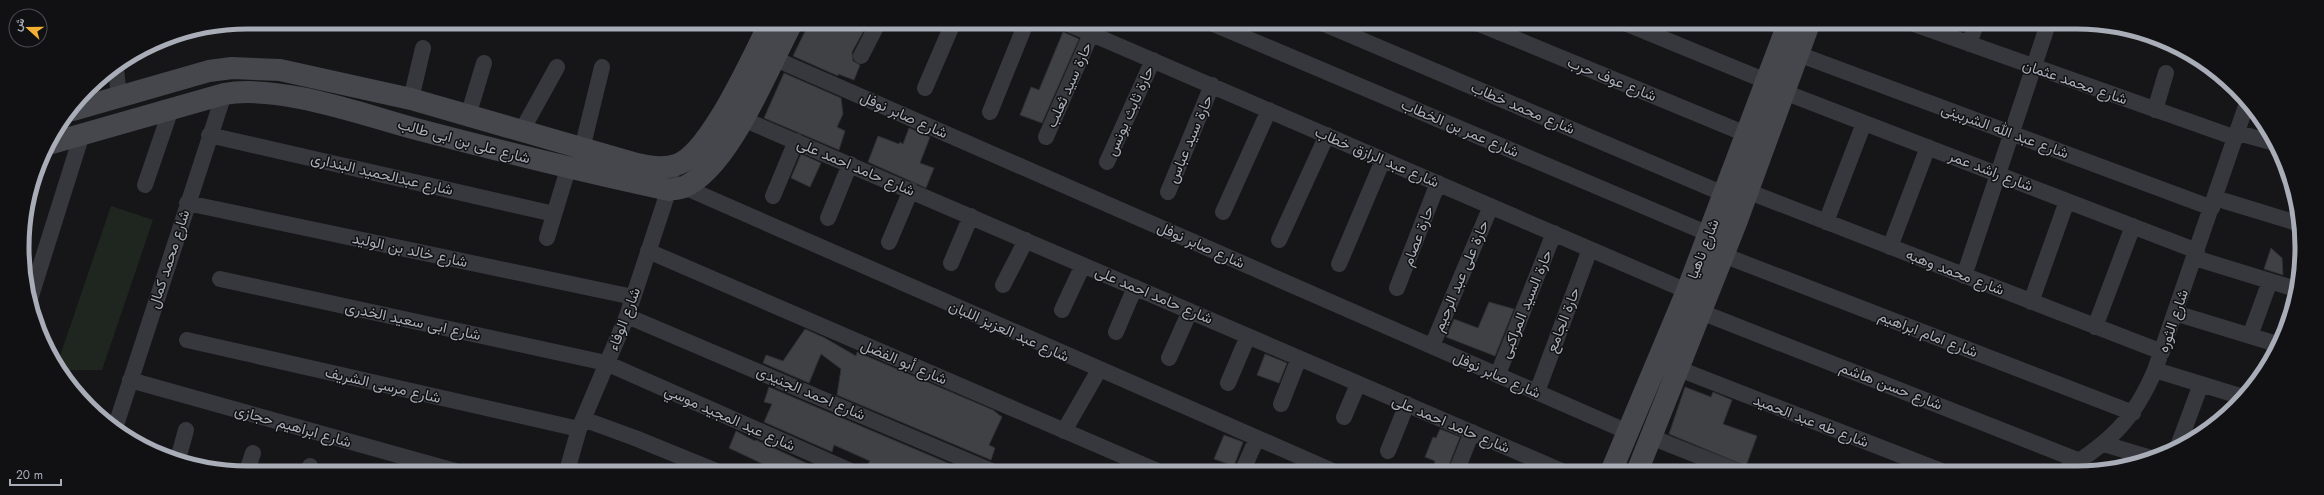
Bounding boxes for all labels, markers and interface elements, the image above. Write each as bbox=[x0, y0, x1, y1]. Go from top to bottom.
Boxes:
north arrow bbox=[8, 8, 48, 48]
text: ش bbox=[9, 15, 29, 33]
street label: حارة سيد ثعلب bbox=[1040, 39, 1098, 131]
street label: شارع عوف حرب bbox=[1564, 51, 1660, 107]
street label: شارع محمد عثمان bbox=[2019, 54, 2131, 110]
street label: حارة ثابث يونس bbox=[1100, 63, 1160, 159]
street label: شارع محمد خطاب bbox=[1468, 76, 1579, 140]
street label: شارع صابر نوفل bbox=[857, 86, 951, 144]
street label: حارة سيد عباس bbox=[1162, 92, 1218, 186]
street label: شارع عمر بن الخطاب bbox=[1398, 93, 1523, 163]
street label: شارع عبد الله الشربينى bbox=[1938, 98, 2072, 164]
street label: شارع على بن ابى طالب bbox=[395, 113, 533, 169]
street label: شارع عبد الرازق خطاب bbox=[1311, 121, 1443, 193]
street label: شارع حامد احمد على bbox=[794, 132, 918, 202]
street label: شارع راشد عمر bbox=[1945, 144, 2037, 197]
street label: شارع عبدالحميد البندارى bbox=[309, 147, 455, 201]
street label: حارة عصام bbox=[1396, 203, 1440, 269]
street label: شارع محمد كمال bbox=[143, 207, 195, 311]
street label: شارع صابر نوفل bbox=[1154, 216, 1248, 274]
street label: شارع ناهيا bbox=[1682, 216, 1725, 282]
street label: حارة على عبد الرحيم bbox=[1428, 217, 1494, 335]
street label: شارع خالد بن الوليد bbox=[350, 227, 470, 273]
street label: شارع محمد وهبه bbox=[1902, 243, 2008, 301]
street label: حارة السيد المراكبى bbox=[1494, 246, 1558, 362]
street label: شارع حامد احمد على bbox=[1092, 260, 1216, 330]
street label: شارع الوفاء bbox=[602, 284, 646, 354]
street label: حارة الجامع bbox=[1540, 284, 1586, 356]
street label: شارع الثوره bbox=[2152, 286, 2194, 356]
street label: شارع عبد العزيز اللبان bbox=[945, 295, 1073, 367]
street label: شارع ابى سعيد الخدرى bbox=[343, 296, 483, 346]
street label: شارع امام ابراهيم bbox=[1875, 305, 1981, 363]
street label: شارع أبو الفضل bbox=[857, 334, 951, 390]
street label: شارع صابر نوفل bbox=[1450, 346, 1544, 404]
street label: شارع حسن هاشم bbox=[1836, 356, 1946, 416]
street label: شارع احمد الجنيدى bbox=[753, 360, 869, 426]
street label: شارع مرسى الشريف bbox=[323, 361, 443, 409]
street label: شارع عبد المجيد موسي bbox=[660, 379, 799, 459]
street label: شارع حامد احمد على bbox=[1389, 389, 1513, 459]
street label: شارع طه عبد الحميد bbox=[1750, 389, 1872, 453]
street label: شارع ابراهيم حجازى bbox=[232, 399, 354, 453]
scale bar bbox=[10, 461, 61, 487]
text: 20 m bbox=[16, 466, 43, 484]

